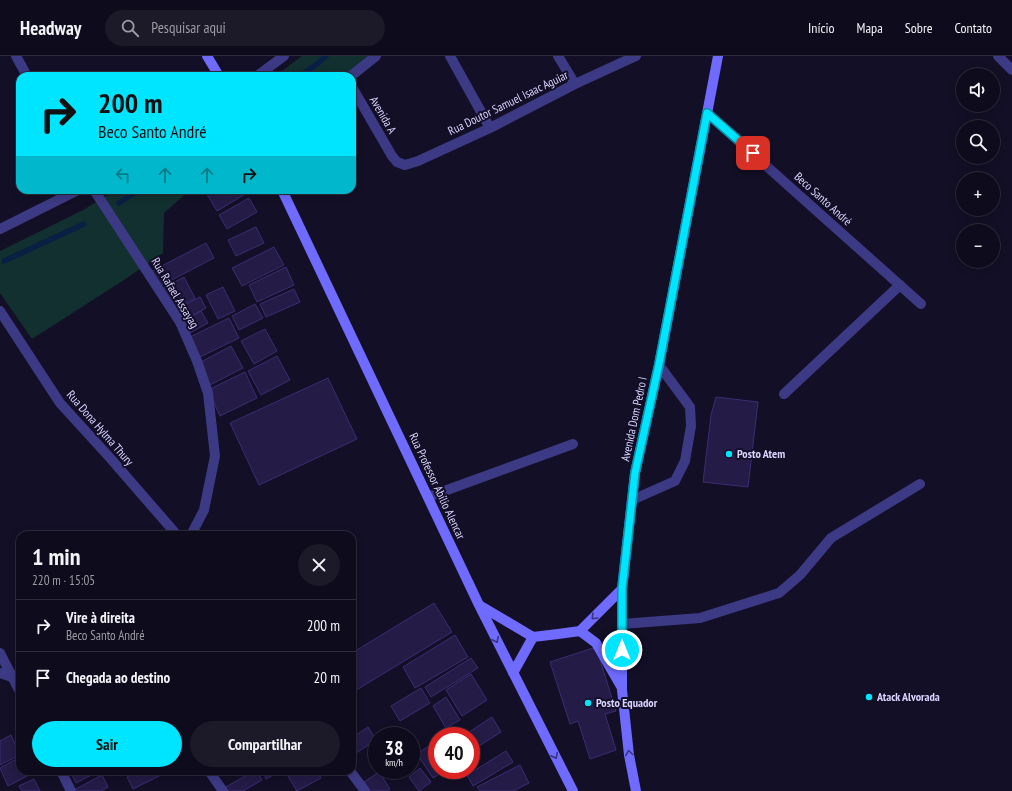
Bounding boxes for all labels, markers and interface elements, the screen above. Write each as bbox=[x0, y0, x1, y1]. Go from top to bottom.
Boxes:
search box bbox=[105, 10, 385, 46]
text: Headway bbox=[20, 16, 81, 40]
icon: search bbox=[119, 17, 141, 39]
text: Pesquisar aqui bbox=[151, 18, 226, 37]
text: Início bbox=[808, 19, 835, 37]
text: Mapa bbox=[857, 19, 883, 37]
text: Sobre bbox=[905, 19, 933, 37]
text: Contato bbox=[955, 19, 992, 37]
street label: Rua Doutor Samuel Isaac Aguiar bbox=[445, 67, 571, 138]
map controls bbox=[956, 68, 1000, 268]
button: sound bbox=[956, 68, 1000, 112]
text: 200 m bbox=[98, 84, 162, 121]
icon: right bbox=[32, 88, 84, 140]
street label: Avenida A bbox=[367, 93, 400, 136]
text: Beco Santo André bbox=[98, 120, 207, 143]
button: search bbox=[956, 120, 1000, 164]
pin bbox=[736, 136, 770, 170]
icon: arrive bbox=[742, 142, 764, 164]
icon: left bbox=[112, 164, 134, 186]
icon: ahead bbox=[154, 164, 176, 186]
icon: ahead bbox=[196, 164, 218, 186]
icon: right bbox=[238, 164, 260, 186]
street label: Beco Santo André bbox=[791, 169, 855, 228]
button: + bbox=[956, 172, 1000, 216]
button: − bbox=[956, 224, 1000, 268]
street label: Rua Rafael Assayag bbox=[148, 255, 202, 331]
street label: Avenida Dom Pedro I bbox=[617, 375, 650, 463]
street label: Rua Dona Hylma Thury bbox=[64, 387, 137, 469]
street label: Rua Professor Abílio Alencar bbox=[406, 430, 469, 542]
place label: Posto Atem bbox=[737, 446, 785, 461]
marker: Posto Atem bbox=[724, 449, 734, 459]
text: 1 min bbox=[32, 541, 80, 572]
button: close bbox=[298, 544, 340, 586]
text: 220 m · 15:05 bbox=[32, 572, 95, 589]
text: Vire à direita bbox=[66, 608, 135, 627]
one-way arrow bbox=[591, 612, 599, 620]
icon: right bbox=[32, 615, 54, 637]
text: 200 m bbox=[307, 616, 340, 635]
text: Beco Santo André bbox=[66, 627, 145, 644]
position arrow bbox=[601, 629, 643, 671]
one-way arrow bbox=[492, 636, 499, 644]
icon: arrive bbox=[32, 667, 54, 689]
text: Chegada ao destino bbox=[66, 668, 170, 687]
text: 20 m bbox=[314, 668, 340, 687]
place label: Atack Alvorada bbox=[876, 689, 940, 704]
marker: Atack Alvorada bbox=[864, 692, 874, 702]
place label: Posto Equador bbox=[596, 695, 658, 710]
marker: Posto Equador bbox=[583, 698, 593, 708]
button: Sair bbox=[32, 721, 182, 767]
button: Compartilhar bbox=[190, 721, 340, 767]
speed limit sign: 40 bbox=[428, 727, 480, 779]
text: 38 bbox=[384, 735, 404, 761]
one-way arrow bbox=[625, 750, 634, 756]
one-way arrow bbox=[550, 752, 558, 760]
text: km/h bbox=[385, 756, 403, 769]

